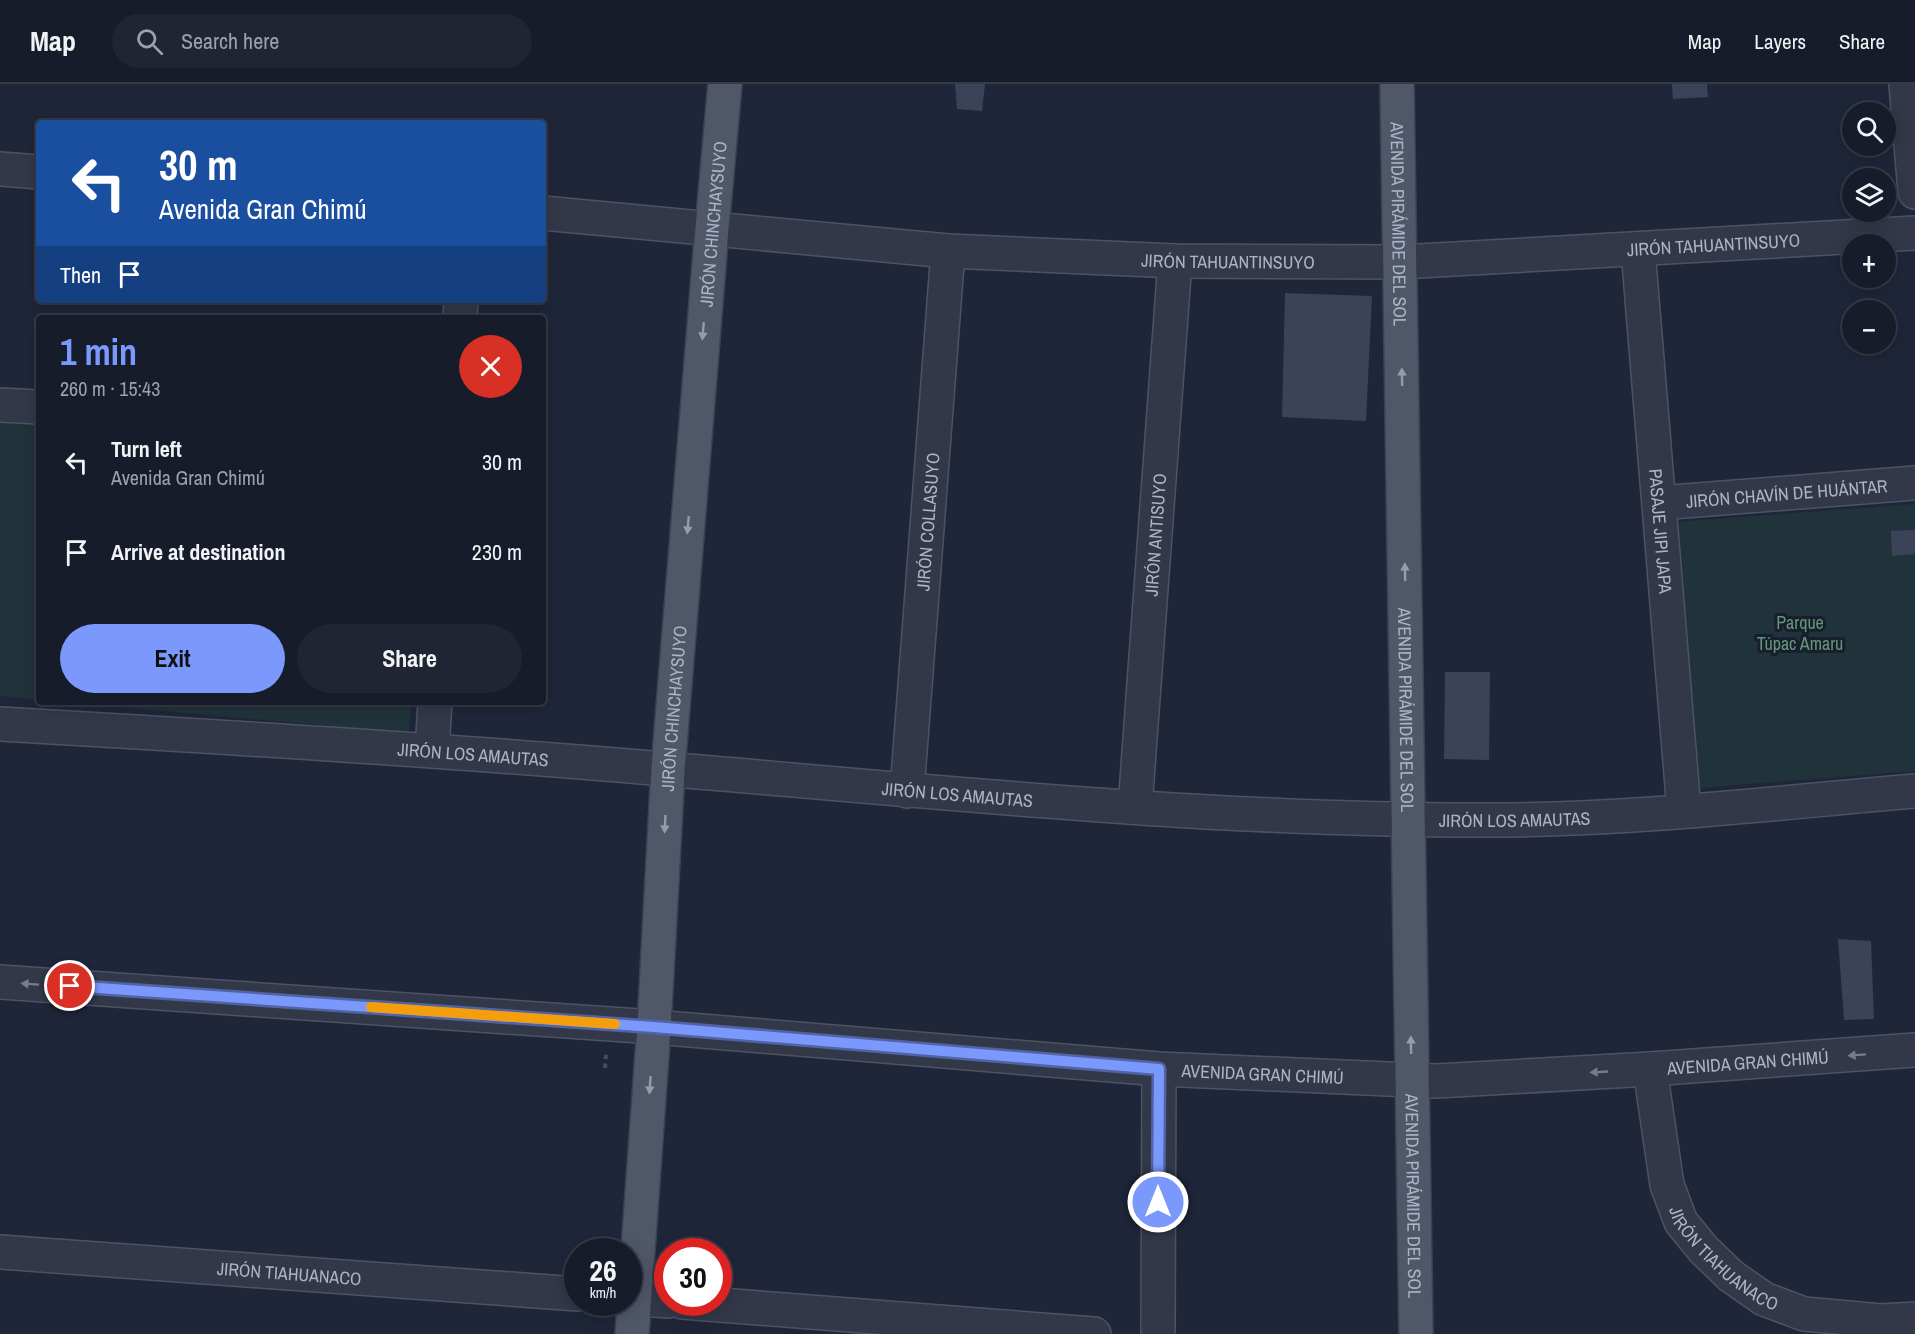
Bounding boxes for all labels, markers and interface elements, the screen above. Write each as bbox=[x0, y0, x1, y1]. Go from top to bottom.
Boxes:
search box bbox=[112, 14, 532, 68]
text: Map bbox=[30, 22, 76, 60]
icon: search bbox=[133, 25, 166, 58]
text: Search here bbox=[181, 26, 279, 56]
text: Map bbox=[1688, 27, 1721, 56]
text: Layers bbox=[1754, 27, 1806, 56]
text: Share bbox=[1839, 27, 1885, 56]
map controls bbox=[1842, 102, 1896, 354]
button: search bbox=[1842, 102, 1896, 156]
street label: AVENIDA PIRÁMIDE DEL SOL bbox=[1385, 121, 1413, 326]
text: 30 m bbox=[159, 137, 238, 193]
street label: JIRÓN CHINCHAYSUYO bbox=[693, 140, 732, 308]
icon: left bbox=[60, 144, 138, 222]
button: layers bbox=[1842, 168, 1896, 222]
text: Avenida Gran Chimú bbox=[159, 191, 367, 227]
street label: JIRÓN TAHUANTINSUYO bbox=[1626, 227, 1801, 262]
button: + bbox=[1842, 234, 1896, 288]
street label: JIRÓN TAHUANTINSUYO bbox=[1141, 247, 1315, 274]
icon: arrive bbox=[113, 258, 146, 291]
text: Then bbox=[60, 260, 101, 290]
button: − bbox=[1842, 300, 1896, 354]
one-way arrow bbox=[699, 321, 708, 340]
text: 1 min bbox=[60, 328, 137, 376]
button: close bbox=[459, 335, 522, 398]
one-way arrow bbox=[1397, 367, 1407, 386]
text: 260 m · 15:43 bbox=[60, 375, 160, 402]
text: Turn left bbox=[111, 434, 182, 464]
icon: left bbox=[60, 446, 93, 479]
text: 30 m bbox=[482, 447, 522, 477]
street label: JIRÓN COLLASUYO bbox=[910, 452, 945, 592]
text: Avenida Gran Chimú bbox=[111, 464, 265, 491]
street label: PASAJE JIPI JAPA bbox=[1643, 468, 1679, 595]
street label: JIRÓN ANTISUYO bbox=[1138, 472, 1172, 597]
street label: JIRÓN CHAVÍN DE HUÁNTAR bbox=[1685, 473, 1889, 513]
one-way arrow bbox=[683, 515, 693, 534]
icon: arrive bbox=[60, 536, 93, 569]
text: Arrive at destination bbox=[111, 537, 285, 567]
text: 230 m bbox=[472, 537, 522, 567]
one-way arrow bbox=[1400, 562, 1410, 581]
street label: AVENIDA PIRÁMIDE DEL SOL bbox=[1392, 607, 1421, 812]
park label: Parque Túpac Amaru bbox=[1757, 610, 1843, 656]
button: Exit bbox=[60, 624, 285, 693]
button: Share bbox=[297, 624, 522, 693]
street label: JIRÓN CHINCHAYSUYO bbox=[654, 624, 692, 792]
street label: JIRÓN LOS AMAUTAS bbox=[397, 736, 550, 772]
street label: JIRÓN LOS AMAUTAS bbox=[881, 775, 1034, 813]
street label: JIRÓN LOS AMAUTAS bbox=[1439, 805, 1591, 833]
one-way arrow bbox=[660, 815, 669, 834]
pin bbox=[44, 960, 95, 1011]
icon: arrive bbox=[53, 969, 86, 1002]
one-way arrow bbox=[20, 979, 39, 988]
one-way arrow bbox=[1406, 1035, 1415, 1054]
street label: AVENIDA GRAN CHIMÚ bbox=[1665, 1044, 1830, 1080]
one-way arrow bbox=[1847, 1050, 1866, 1059]
street label: AVENIDA GRAN CHIMÚ bbox=[1180, 1057, 1344, 1090]
one-way arrow bbox=[1590, 1067, 1609, 1077]
one-way arrow bbox=[645, 1076, 654, 1095]
street label: AVENIDA PIRÁMIDE DEL SOL bbox=[1400, 1092, 1428, 1298]
position arrow bbox=[1126, 1170, 1190, 1234]
street label: JIRÓN TIAHUANACO bbox=[1664, 1202, 1782, 1316]
speed limit sign: 30 bbox=[654, 1238, 732, 1316]
text: 26 bbox=[589, 1250, 617, 1290]
street label: JIRÓN TIAHUANACO bbox=[216, 1255, 362, 1291]
text: km/h bbox=[590, 1282, 616, 1303]

